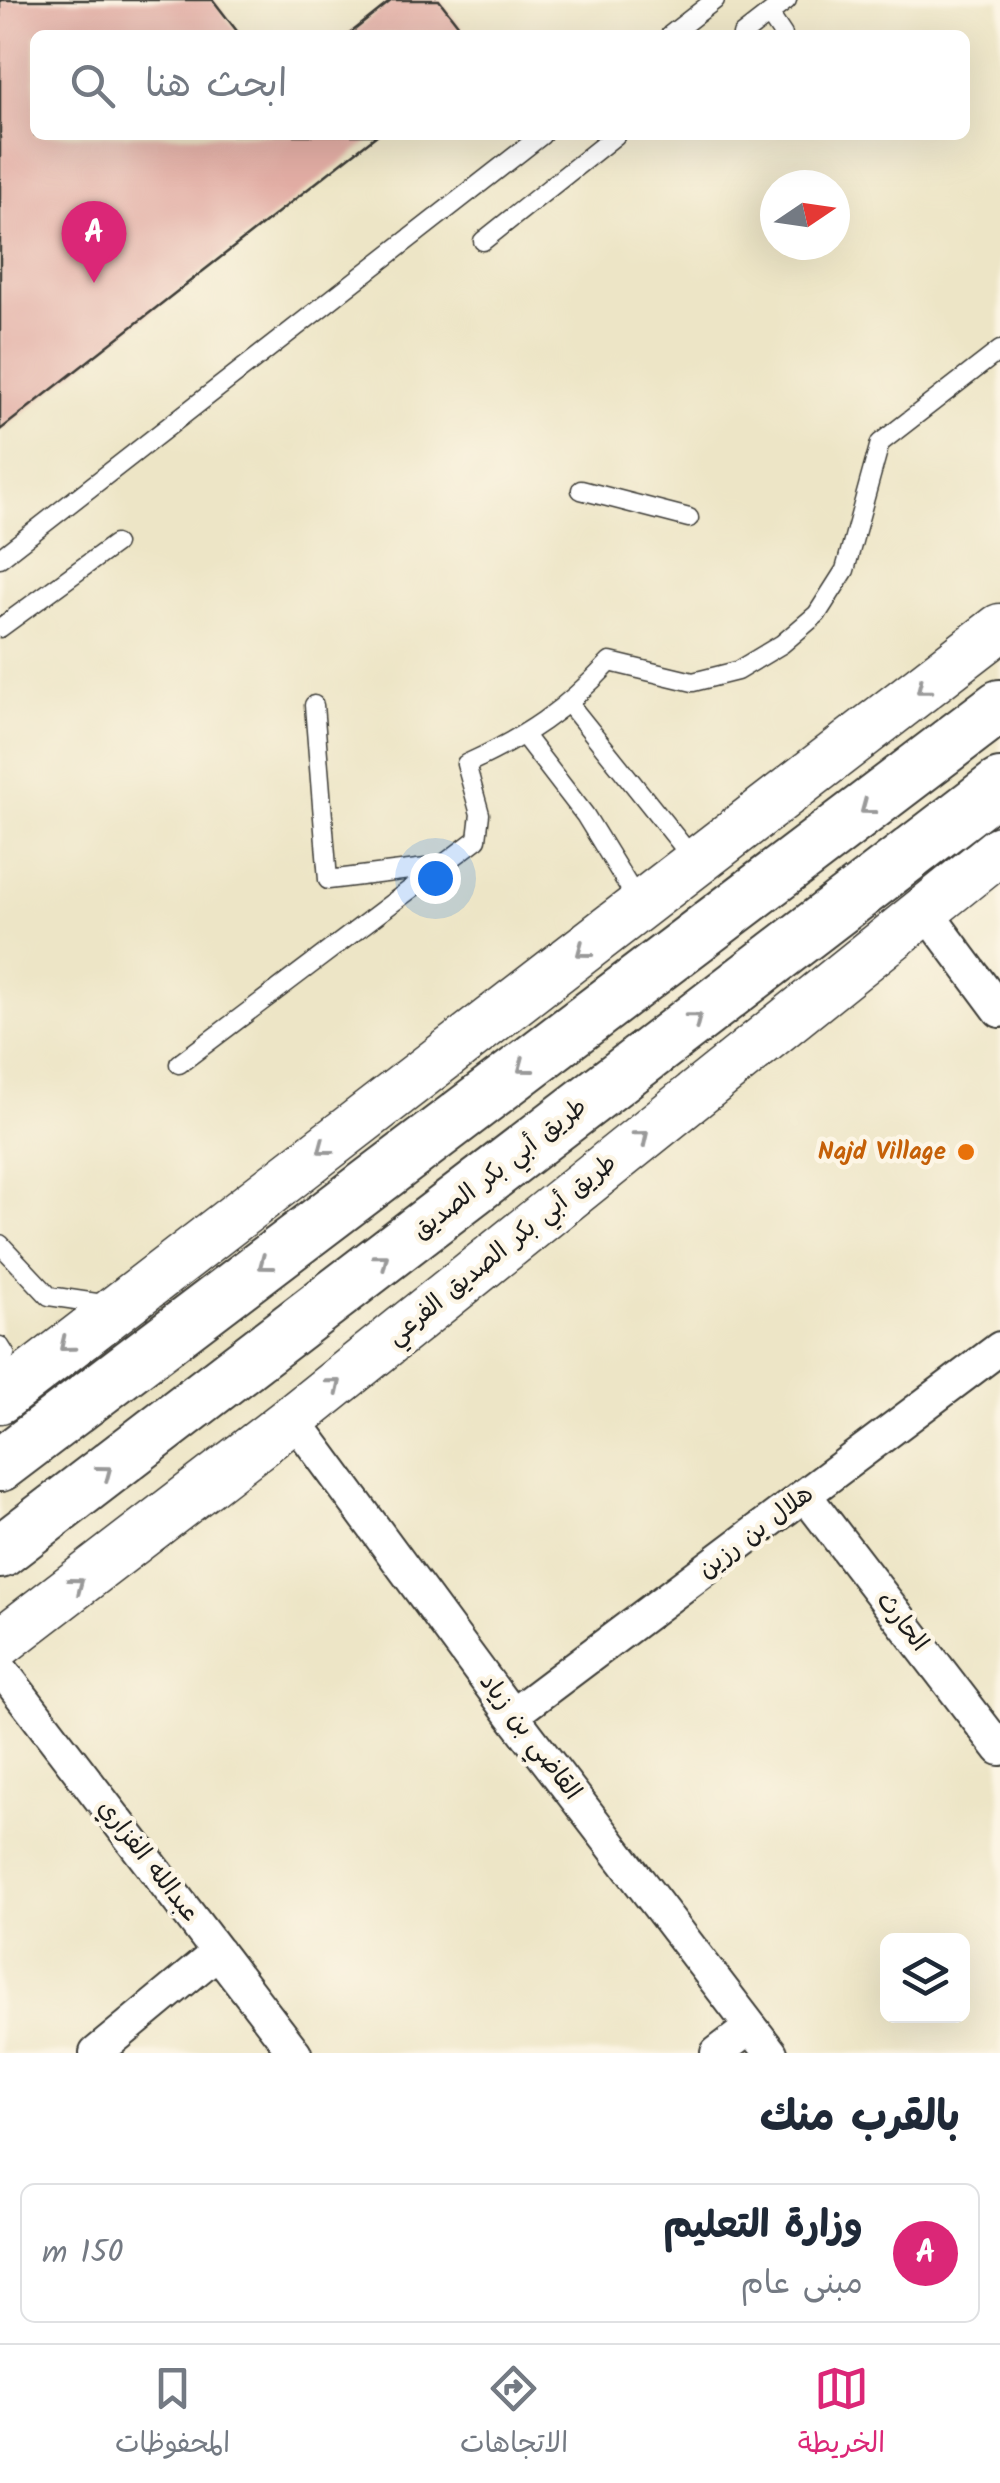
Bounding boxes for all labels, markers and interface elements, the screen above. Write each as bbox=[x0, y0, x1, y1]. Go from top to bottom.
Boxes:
search box bbox=[30, 30, 970, 140]
text: ابحث هنا bbox=[145, 56, 287, 116]
icon: search bbox=[65, 58, 120, 113]
north arrow bbox=[760, 170, 850, 260]
pin: A bbox=[62, 200, 126, 283]
one-way arrow bbox=[916, 676, 934, 694]
one-way arrow bbox=[860, 796, 878, 813]
your location bbox=[410, 853, 461, 904]
one-way arrow bbox=[576, 940, 594, 957]
one-way arrow bbox=[684, 1013, 702, 1031]
one-way arrow bbox=[517, 1056, 535, 1073]
street label: طريق أبي بكر الصديق bbox=[404, 1088, 596, 1250]
one-way arrow bbox=[631, 1131, 649, 1149]
place label: Najd Village bbox=[818, 1132, 946, 1172]
one-way arrow bbox=[317, 1136, 335, 1153]
marker: Najd Village bbox=[955, 1141, 977, 1163]
street label: طريق أبي بكر الصديق الفرعي bbox=[378, 1144, 626, 1356]
one-way arrow bbox=[258, 1252, 276, 1269]
one-way arrow bbox=[370, 1254, 388, 1271]
one-way arrow bbox=[60, 1333, 78, 1351]
one-way arrow bbox=[323, 1379, 341, 1397]
one-way arrow bbox=[94, 1466, 112, 1483]
street label: هلال بن رزين bbox=[689, 1475, 823, 1589]
one-way arrow bbox=[66, 1578, 84, 1595]
street label: الحارث bbox=[865, 1583, 939, 1661]
street label: القاضي بن زياد bbox=[469, 1665, 591, 1809]
street label: عبدالله الفزاري bbox=[87, 1791, 209, 1931]
map controls bbox=[880, 1933, 970, 2023]
button: layers bbox=[880, 1933, 970, 2023]
text: بالقرب منك bbox=[760, 2085, 960, 2152]
text: وزارة التعليم bbox=[664, 2197, 863, 2257]
text: 150 m bbox=[42, 2228, 124, 2279]
text: A bbox=[915, 2228, 936, 2279]
text: مبنى عام bbox=[741, 2259, 863, 2310]
tab: المحفوظات bbox=[115, 2361, 230, 2467]
tab: الاتجاهات bbox=[460, 2361, 568, 2467]
tab: الخريطة bbox=[798, 2361, 885, 2467]

